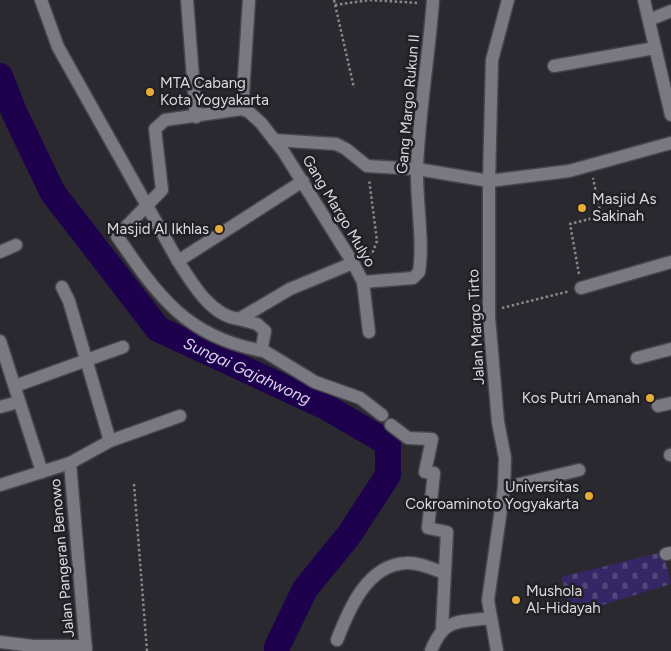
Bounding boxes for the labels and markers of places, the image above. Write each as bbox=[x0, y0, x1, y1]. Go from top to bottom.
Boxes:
place label: MTA Cabang Kota Yogyakarta bbox=[160, 74, 269, 109]
marker: MTA Cabang Kota Yogyakarta bbox=[144, 86, 156, 98]
place label: Masjid As Sakinah bbox=[592, 190, 657, 225]
marker: Masjid As Sakinah bbox=[576, 202, 588, 214]
place label: Masjid Al Ikhlas bbox=[107, 220, 209, 238]
marker: Masjid Al Ikhlas bbox=[213, 223, 225, 235]
place label: Kos Putri Amanah bbox=[522, 389, 640, 407]
marker: Kos Putri Amanah bbox=[644, 392, 656, 404]
place label: Universitas Cokroaminoto Yogyakarta bbox=[405, 478, 579, 513]
marker: Universitas Cokroaminoto Yogyakarta bbox=[583, 490, 595, 502]
place label: Mushola Al-Hidayah bbox=[526, 582, 601, 617]
marker: Mushola Al-Hidayah bbox=[510, 594, 522, 606]

